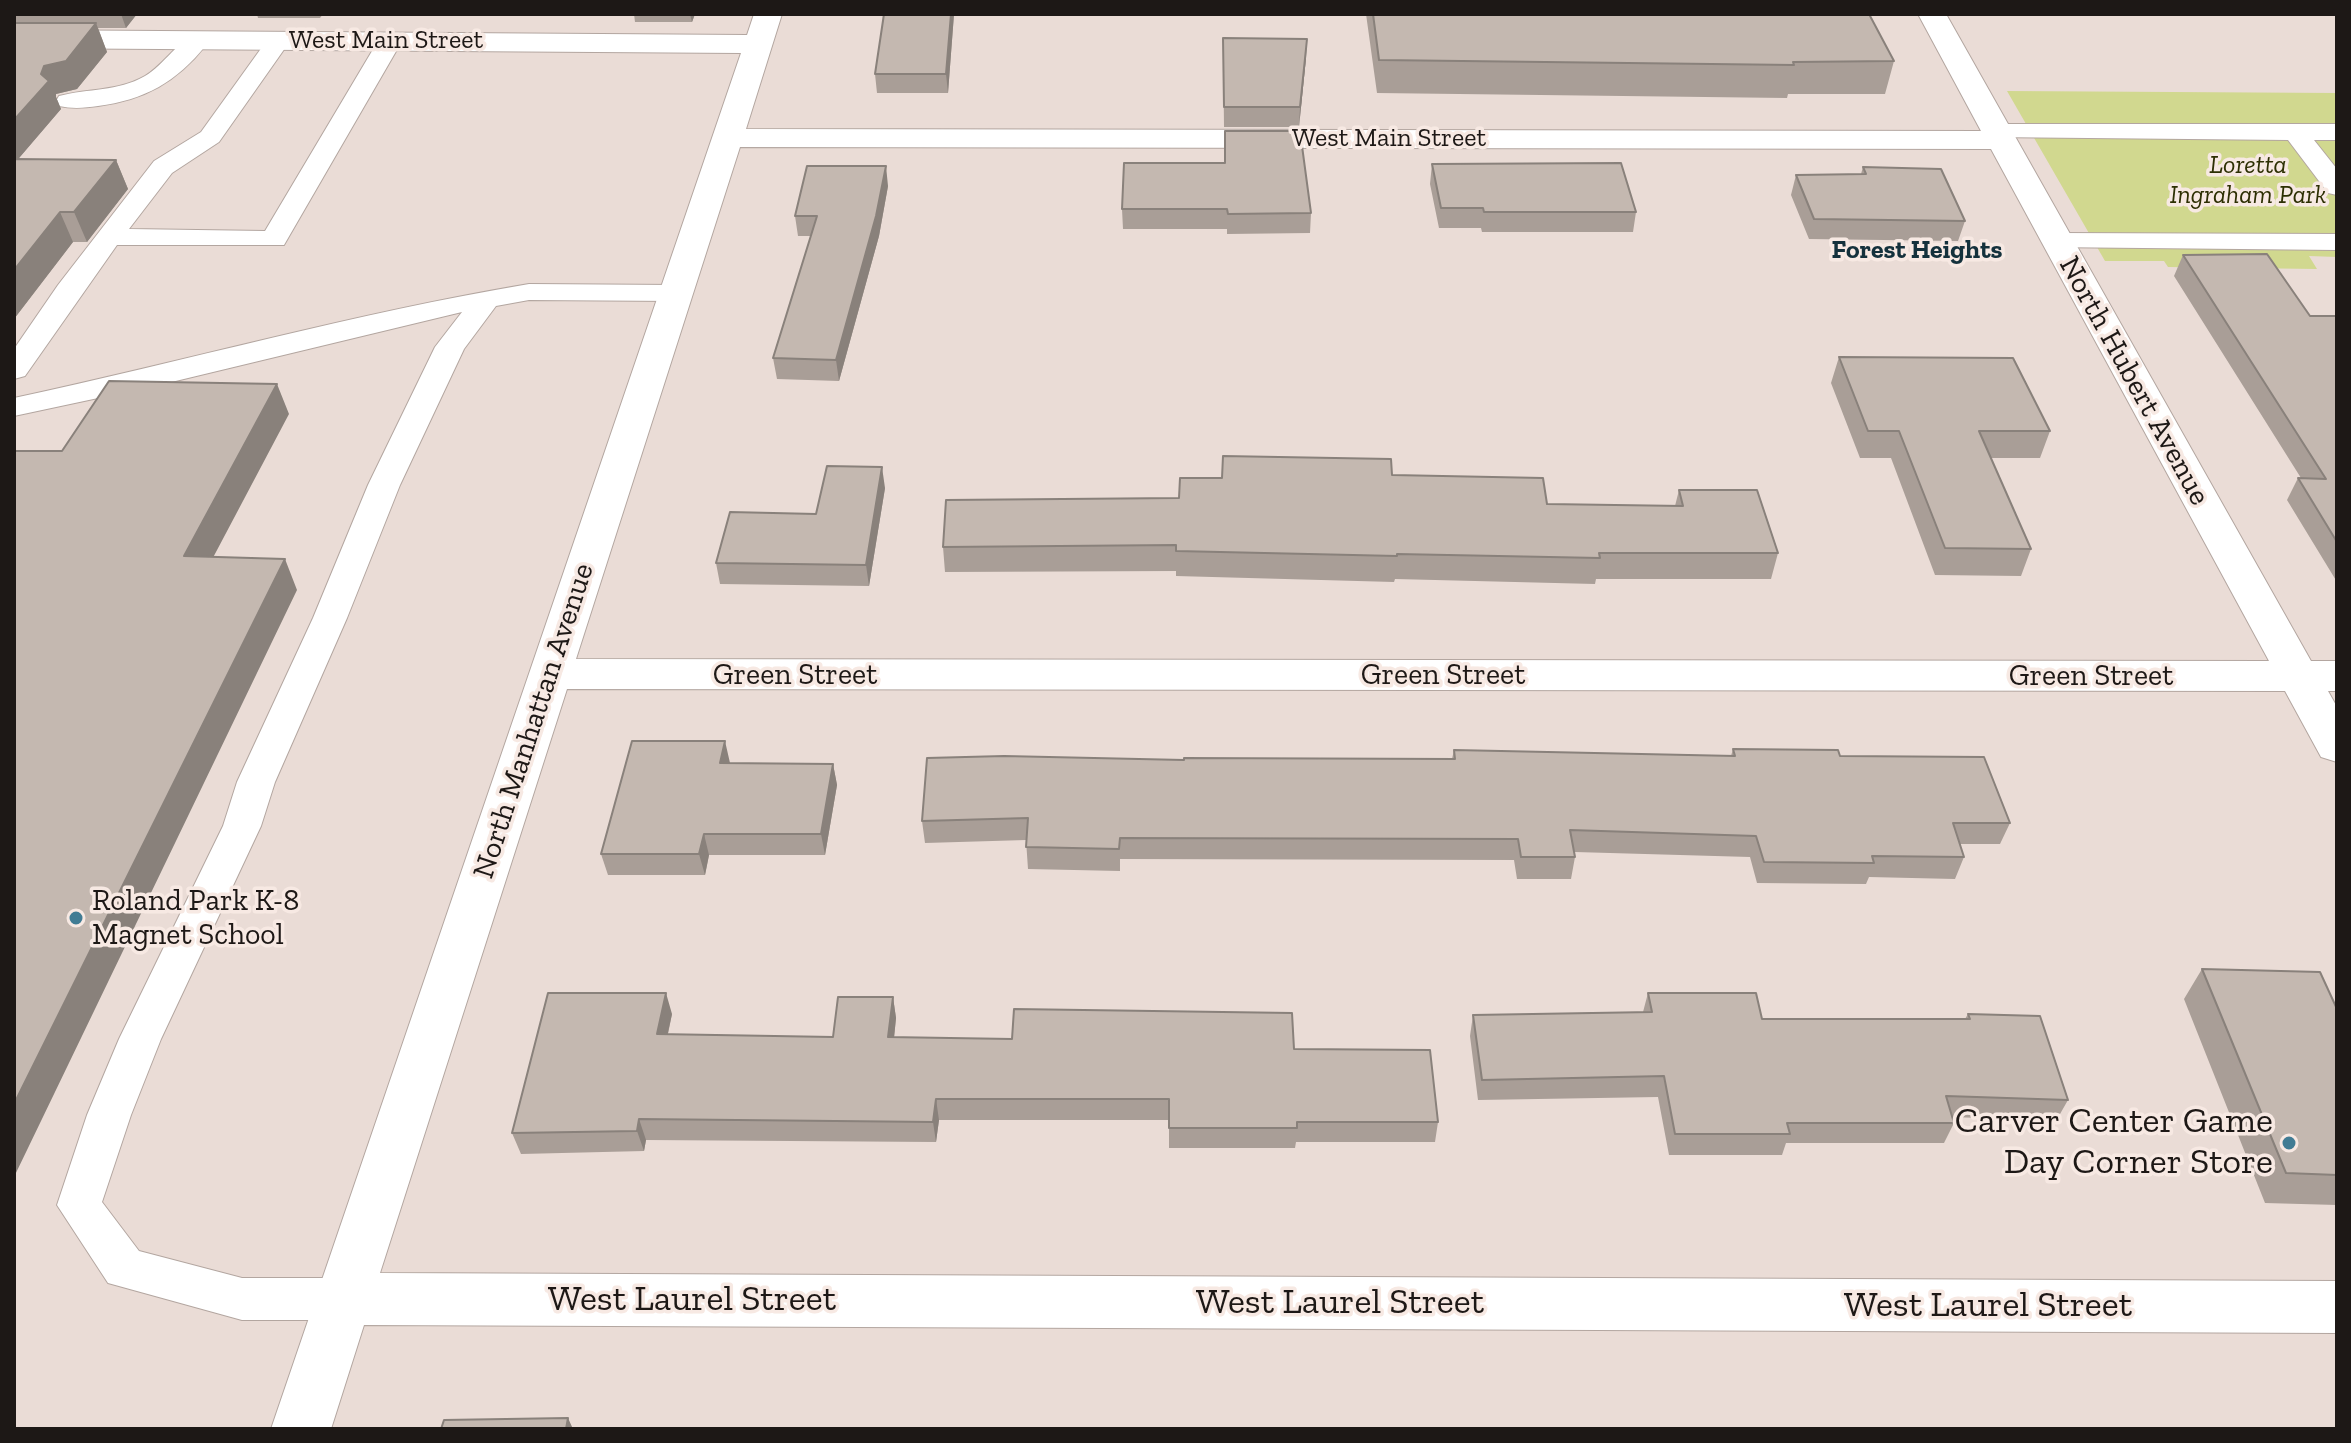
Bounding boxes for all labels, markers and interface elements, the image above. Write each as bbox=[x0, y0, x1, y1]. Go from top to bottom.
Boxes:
street label: West Main Street bbox=[289, 25, 483, 57]
street label: West Main Street bbox=[1292, 123, 1486, 155]
park label: Loretta Ingraham Park bbox=[2170, 150, 2326, 212]
district label: Forest Heights bbox=[1832, 235, 2002, 267]
street label: North Hubert Avenue bbox=[2051, 250, 2217, 512]
street label: North Manhattan Avenue bbox=[466, 559, 602, 883]
street label: Green Street bbox=[713, 657, 877, 693]
street label: Green Street bbox=[1361, 657, 1525, 693]
street label: Green Street bbox=[2009, 658, 2173, 694]
place label: Roland Park K-8 Magnet School bbox=[92, 883, 299, 954]
marker: Roland Park K-8 Magnet School bbox=[67, 909, 85, 927]
place label: Carver Center Game Day Corner Store bbox=[1955, 1100, 2273, 1185]
marker: Carver Center Game Day Corner Store bbox=[2280, 1134, 2298, 1152]
street label: West Laurel Street bbox=[548, 1278, 836, 1322]
street label: West Laurel Street bbox=[1196, 1281, 1484, 1325]
street label: West Laurel Street bbox=[1844, 1284, 2132, 1328]

